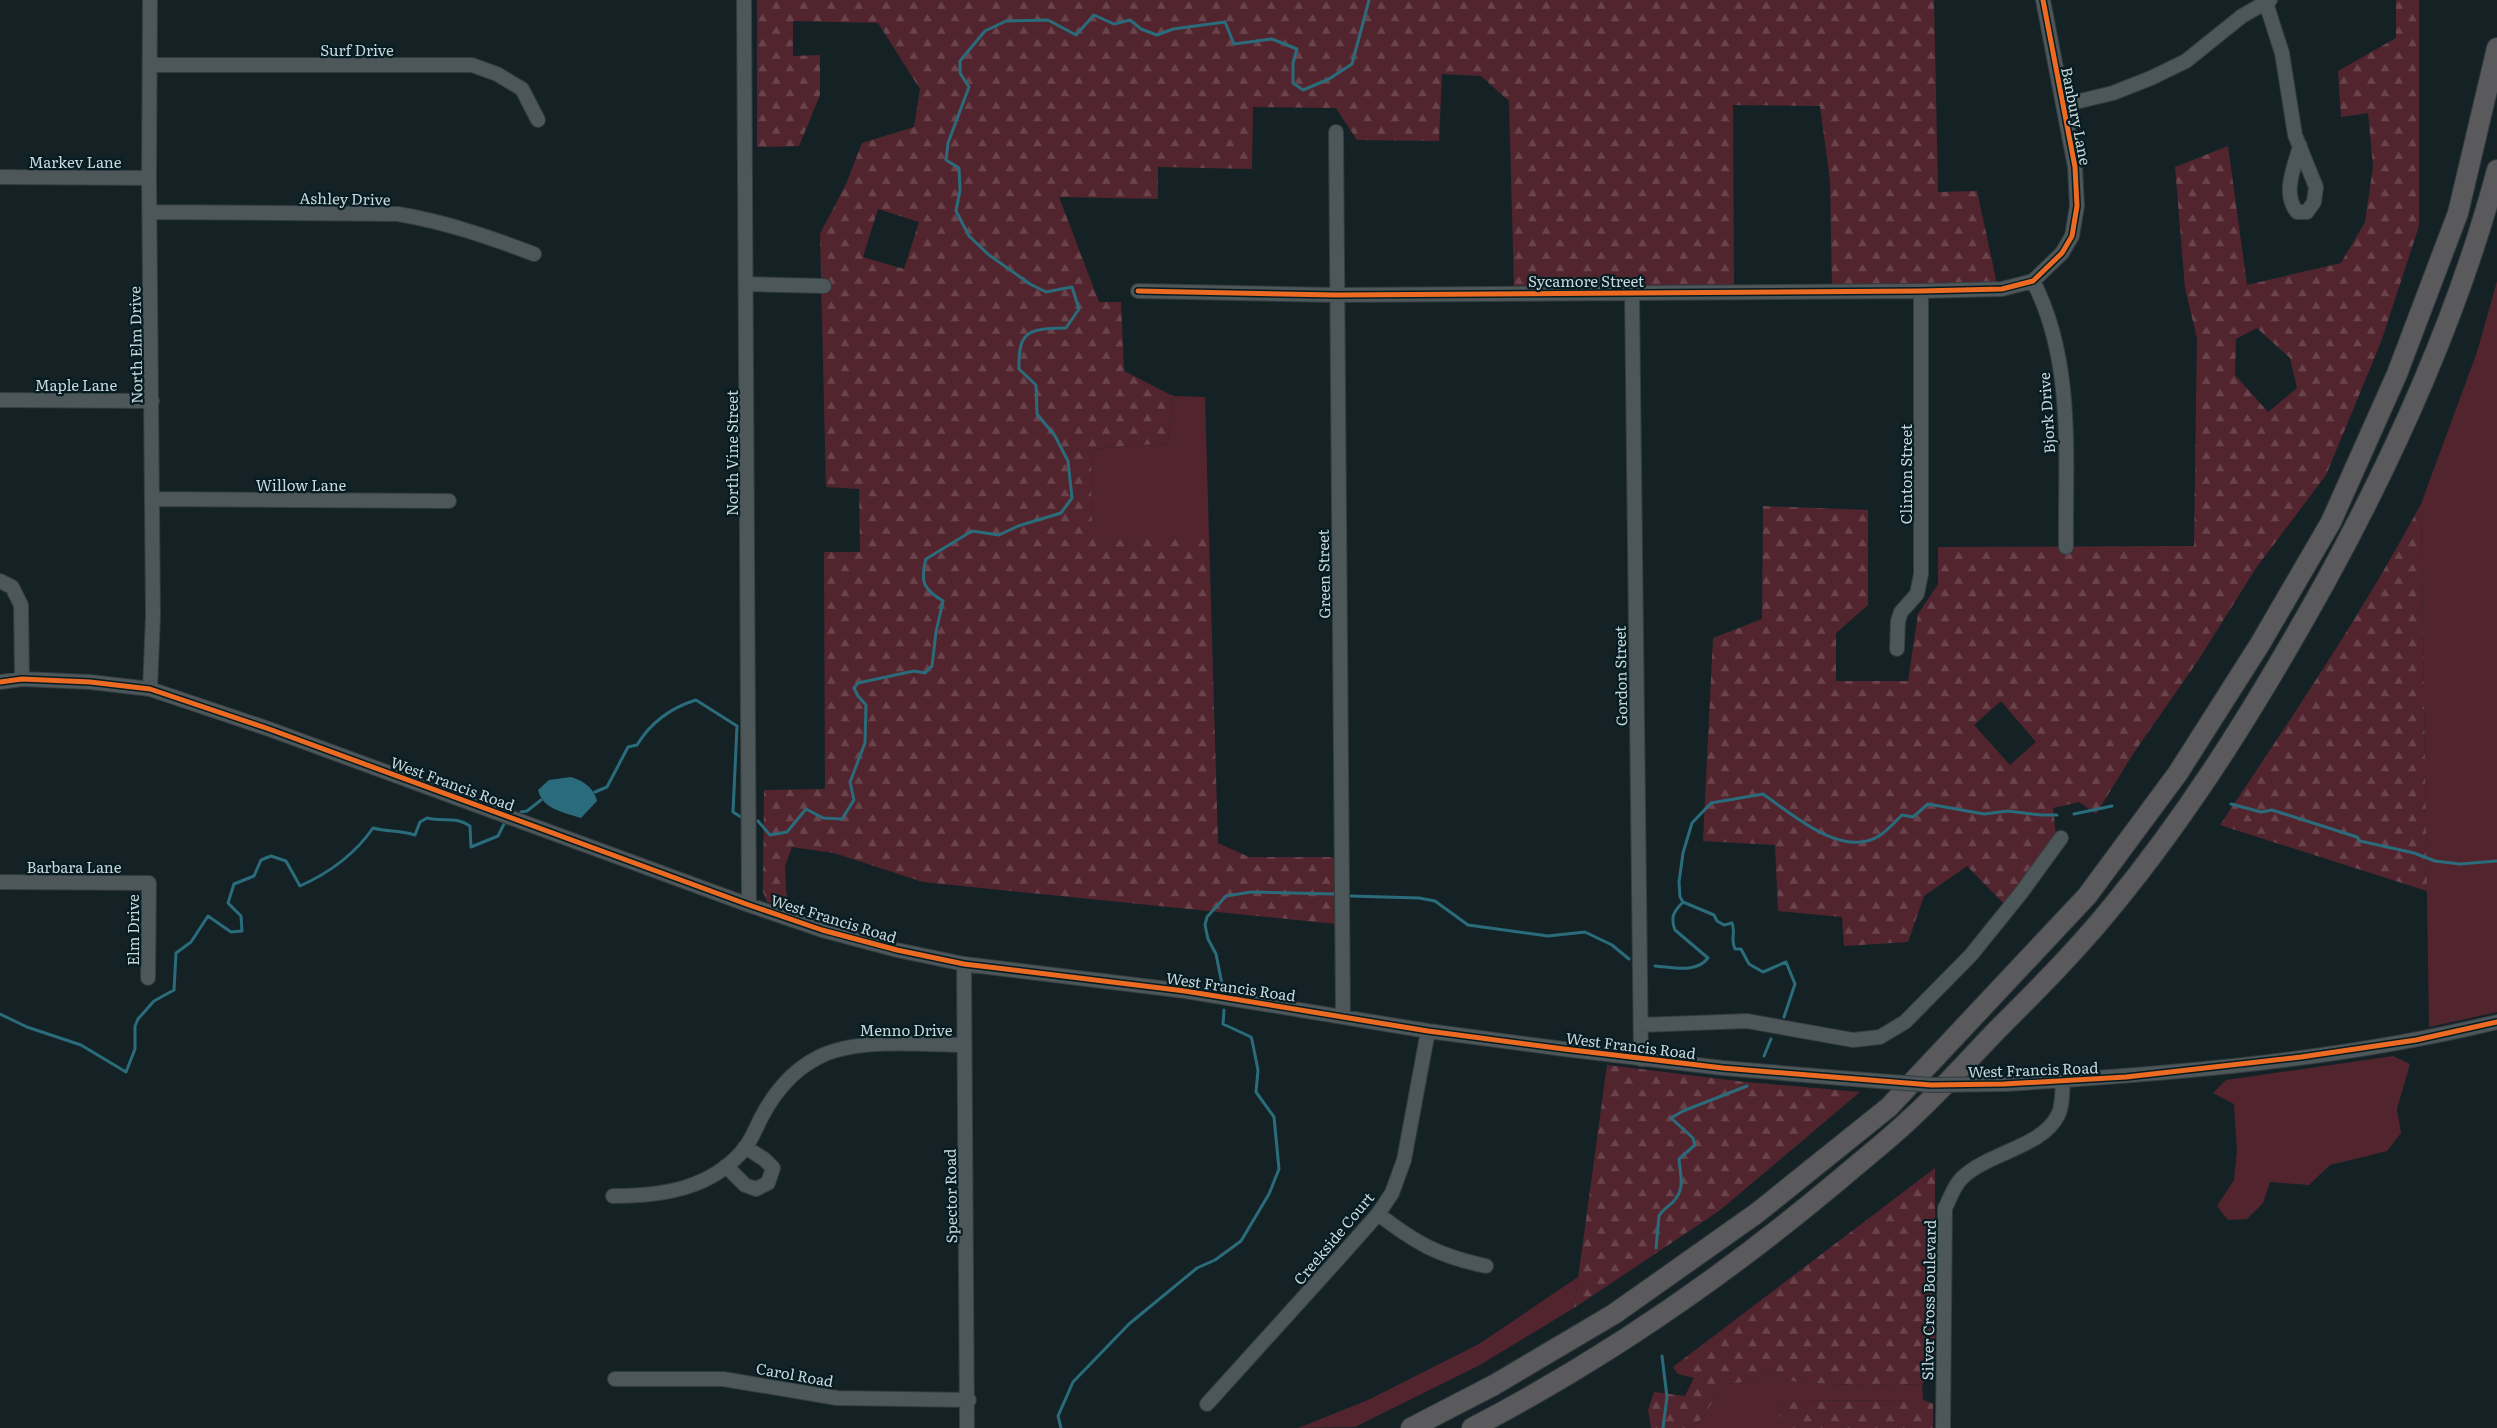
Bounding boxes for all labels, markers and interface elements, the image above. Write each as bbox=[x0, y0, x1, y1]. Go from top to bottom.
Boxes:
street label: Surf Drive bbox=[320, 38, 394, 61]
street label: Banbury Lane bbox=[2056, 65, 2098, 167]
street label: Markev Lane bbox=[28, 150, 122, 173]
street label: Ashley Drive bbox=[299, 186, 391, 210]
street label: Sycamore Street bbox=[1528, 269, 1644, 292]
street label: North Elm Drive bbox=[122, 286, 148, 404]
street label: Bjork Drive bbox=[2032, 371, 2060, 454]
street label: Maple Lane bbox=[35, 373, 117, 396]
street label: North Vine Street bbox=[720, 390, 743, 516]
street label: Clinton Street bbox=[1894, 424, 1917, 524]
street label: Willow Lane bbox=[256, 473, 347, 496]
street label: Green Street bbox=[1311, 529, 1335, 619]
street label: Gordon Street bbox=[1608, 626, 1632, 726]
street label: West Francis Road bbox=[388, 750, 518, 816]
street label: Barbara Lane bbox=[27, 855, 122, 878]
street label: West Francis Road bbox=[768, 888, 900, 948]
street label: Elm Drive bbox=[121, 894, 144, 966]
street label: West Francis Road bbox=[1165, 966, 1297, 1006]
street label: Menno Drive bbox=[859, 1018, 953, 1041]
street label: West Francis Road bbox=[1565, 1026, 1697, 1064]
street label: West Francis Road bbox=[1967, 1055, 2099, 1083]
street label: Spector Road bbox=[938, 1149, 962, 1243]
street label: Creekside Court bbox=[1287, 1186, 1379, 1290]
street label: Silver Cross Boulevard bbox=[1915, 1220, 1941, 1380]
street label: Carol Road bbox=[754, 1356, 836, 1392]

